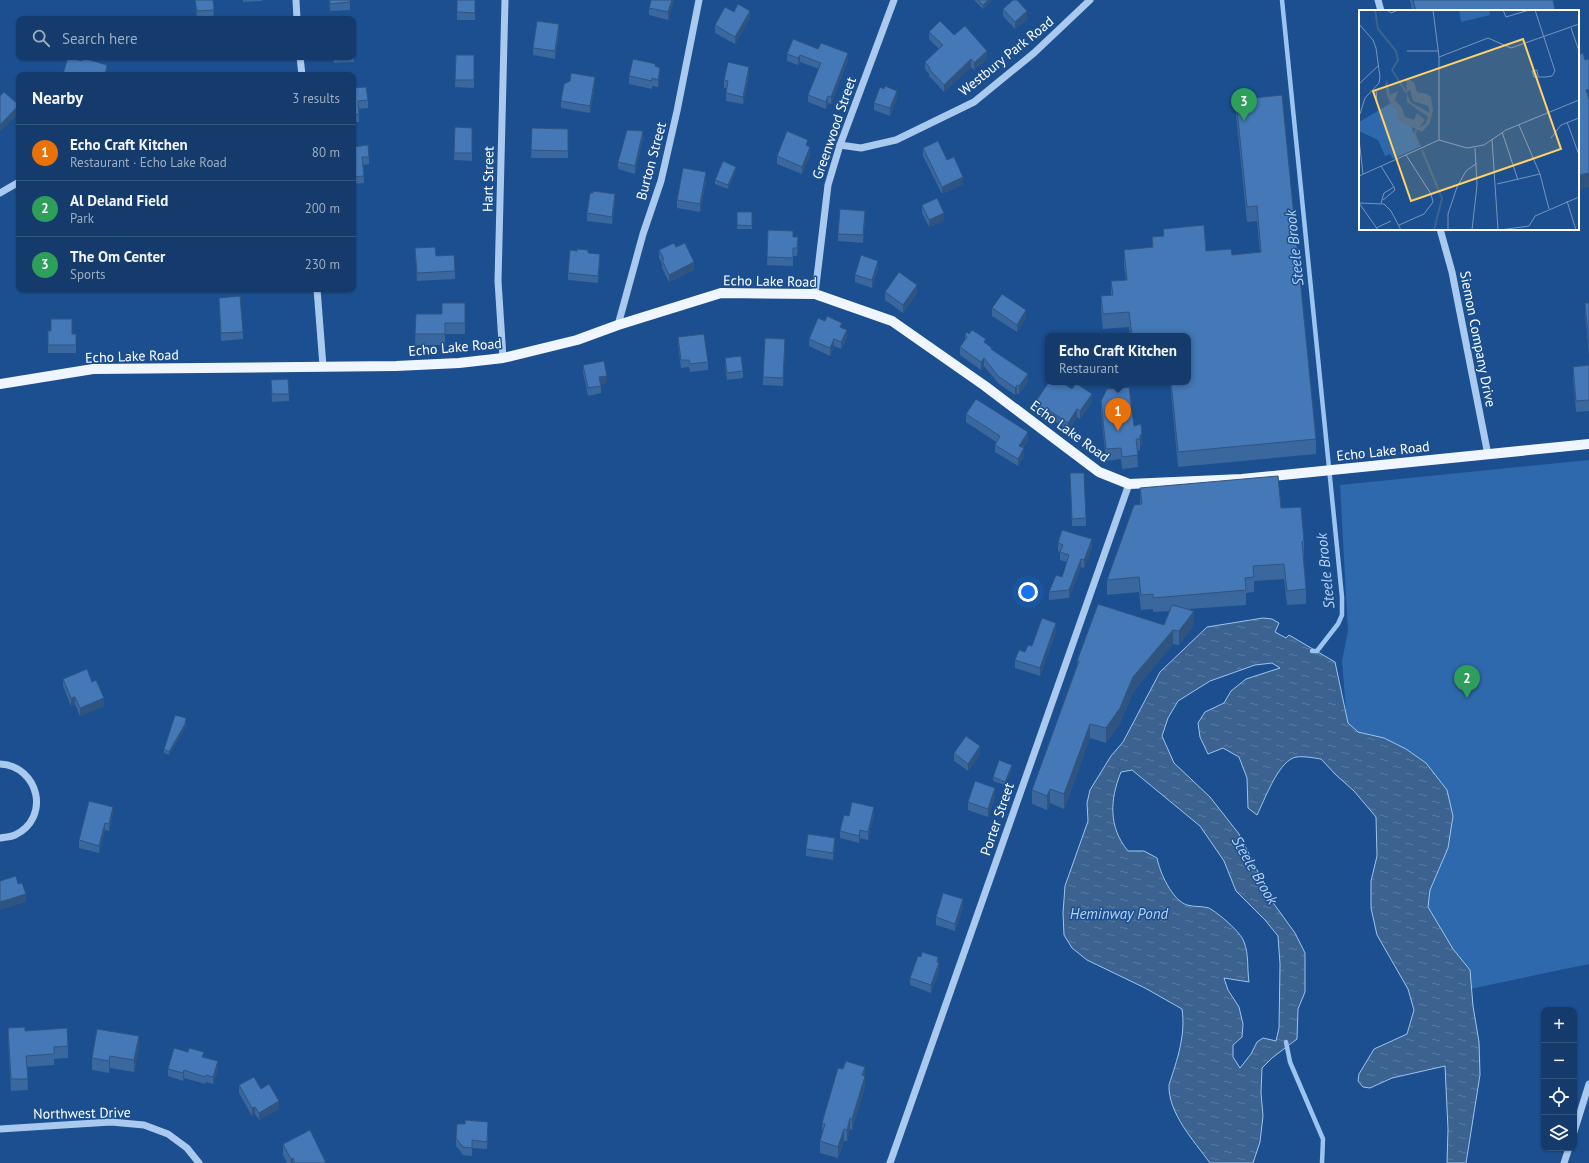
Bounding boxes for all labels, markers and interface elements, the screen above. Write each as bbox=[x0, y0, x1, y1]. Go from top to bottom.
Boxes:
inset map bbox=[1359, 10, 1579, 230]
street label: Westbury Park Road bbox=[955, 12, 1057, 100]
search box bbox=[16, 16, 356, 60]
icon: search bbox=[30, 27, 52, 49]
text: Search here bbox=[62, 29, 138, 48]
street label: Greenwood Street bbox=[808, 74, 860, 182]
text: Nearby bbox=[32, 87, 83, 109]
pin: 3 bbox=[1231, 88, 1257, 121]
text: 3 results bbox=[292, 90, 340, 107]
street label: Burton Street bbox=[632, 120, 670, 202]
text: Echo Craft Kitchen bbox=[70, 135, 188, 154]
text: 1 bbox=[41, 144, 49, 161]
text: 80 m bbox=[312, 144, 340, 161]
street label: Hart Street bbox=[478, 146, 498, 212]
text: Restaurant · Echo Lake Road bbox=[70, 154, 227, 171]
text: Al Deland Field bbox=[70, 191, 168, 210]
text: 2 bbox=[41, 200, 49, 217]
text: 200 m bbox=[305, 200, 340, 217]
water label: Steele Brook bbox=[1280, 208, 1307, 287]
text: Park bbox=[70, 210, 94, 227]
text: The Om Center bbox=[70, 247, 165, 266]
text: 3 bbox=[41, 256, 49, 273]
text: 230 m bbox=[305, 256, 340, 273]
text: Sports bbox=[70, 266, 106, 283]
street label: Siemon Company Drive bbox=[1456, 269, 1500, 409]
street label: Echo Lake Road bbox=[723, 271, 817, 291]
popup bbox=[1045, 333, 1191, 385]
street label: Echo Lake Road bbox=[408, 334, 502, 360]
text: Echo Craft Kitchen bbox=[1059, 341, 1177, 360]
street label: Echo Lake Road bbox=[85, 345, 179, 367]
text: Restaurant bbox=[1059, 360, 1119, 377]
street label: Echo Lake Road bbox=[1027, 396, 1113, 466]
pin: 1 bbox=[1105, 398, 1131, 431]
street label: Echo Lake Road bbox=[1335, 437, 1431, 465]
water label: Steele Brook bbox=[1311, 531, 1338, 610]
your location bbox=[1018, 582, 1038, 602]
pin: 2 bbox=[1454, 665, 1480, 698]
street label: Porter Street bbox=[976, 780, 1018, 858]
water label: Steele Brook bbox=[1228, 832, 1283, 909]
water label: Heminway Pond bbox=[1070, 904, 1169, 923]
map controls bbox=[1541, 1007, 1577, 1151]
button: + bbox=[1541, 1007, 1577, 1043]
button: − bbox=[1541, 1043, 1577, 1079]
button: locate bbox=[1541, 1079, 1577, 1115]
street label: Northwest Drive bbox=[33, 1103, 131, 1123]
button: layers bbox=[1541, 1115, 1577, 1151]

